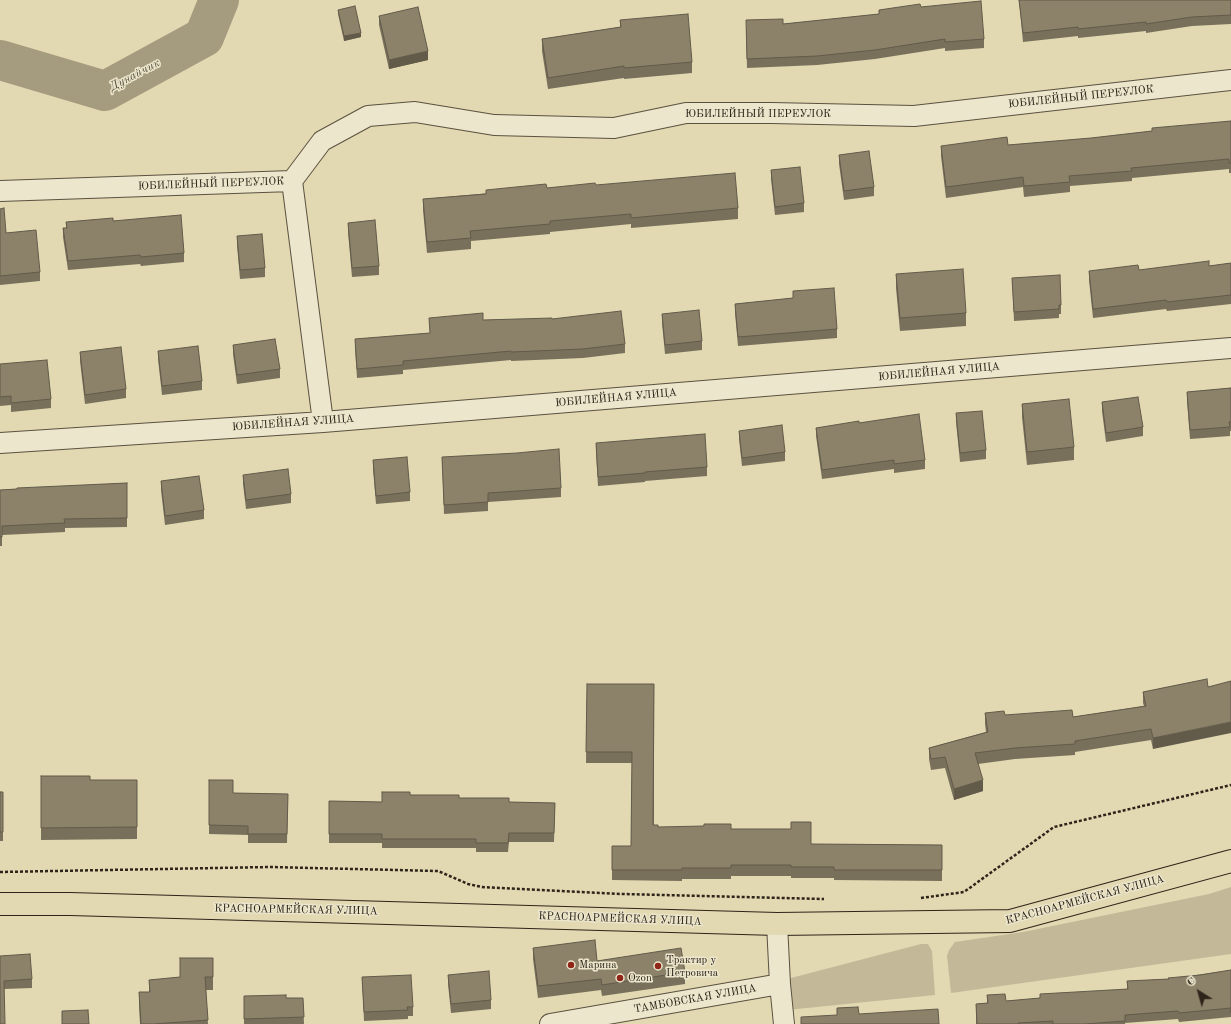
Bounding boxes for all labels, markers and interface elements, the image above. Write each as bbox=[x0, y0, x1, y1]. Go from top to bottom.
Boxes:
water label: Дунайчик bbox=[107, 56, 163, 94]
street label: ЮБИЛЕЙНЫЙ ПЕРЕУЛОК bbox=[1008, 83, 1154, 111]
street label: ЮБИЛЕЙНЫЙ ПЕРЕУЛОК bbox=[685, 107, 831, 121]
street label: ЮБИЛЕЙНЫЙ ПЕРЕУЛОК bbox=[138, 175, 284, 193]
street label: ЮБИЛЕЙНАЯ УЛИЦА bbox=[878, 360, 1000, 384]
street label: ЮБИЛЕЙНАЯ УЛИЦА bbox=[555, 386, 677, 410]
street label: ЮБИЛЕЙНАЯ УЛИЦА bbox=[232, 412, 354, 434]
street label: КРАСНОАРМЕЙСКАЯ УЛИЦА bbox=[1004, 872, 1166, 928]
street label: КРАСНОАРМЕЙСКАЯ УЛИЦА bbox=[214, 902, 378, 918]
street label: КРАСНОАРМЕЙСКАЯ УЛИЦА bbox=[538, 910, 702, 928]
place label: Трактир у Петровича bbox=[666, 953, 718, 979]
place label: Марина bbox=[579, 958, 617, 972]
marker: Марина bbox=[566, 960, 576, 970]
marker: Трактир у Петровича bbox=[653, 961, 663, 971]
place label: Ozon bbox=[628, 971, 652, 985]
north arrow bbox=[1179, 972, 1219, 1012]
marker: Ozon bbox=[615, 973, 625, 983]
text: С bbox=[1185, 975, 1198, 989]
street label: ТАМБОВСКАЯ УЛИЦА bbox=[633, 982, 757, 1016]

